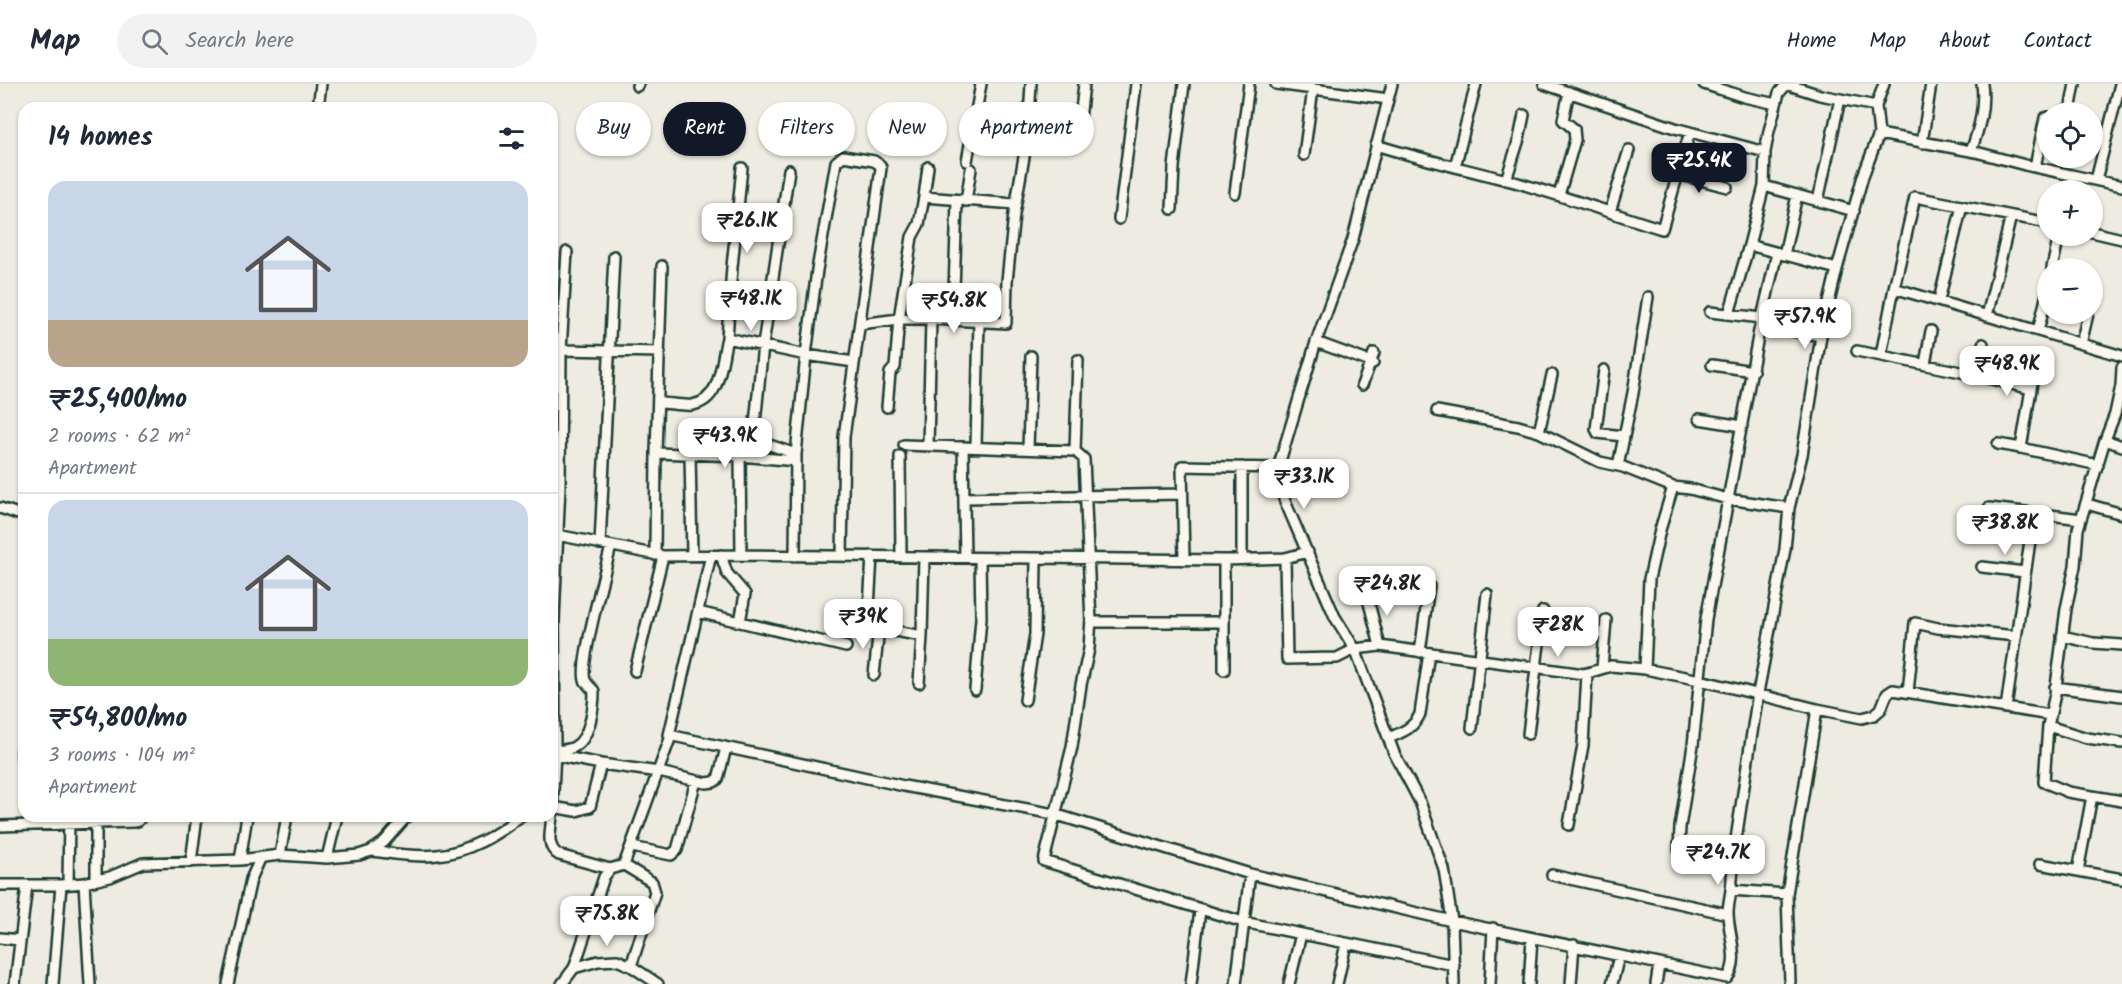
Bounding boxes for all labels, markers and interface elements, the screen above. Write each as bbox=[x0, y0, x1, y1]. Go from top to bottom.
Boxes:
search box bbox=[117, 14, 537, 68]
text: Map bbox=[30, 19, 81, 64]
text: Search here bbox=[186, 24, 294, 59]
icon: search bbox=[138, 25, 171, 58]
text: Home bbox=[1787, 25, 1836, 58]
text: Map bbox=[1869, 25, 1906, 58]
text: About bbox=[1939, 25, 1990, 58]
text: Contact bbox=[2023, 25, 2092, 58]
chip: Buy bbox=[576, 102, 651, 156]
chip: Rent bbox=[663, 102, 746, 156]
chip: Filters bbox=[758, 102, 855, 156]
chip: New bbox=[867, 102, 947, 156]
chip: Apartment bbox=[959, 102, 1094, 156]
map controls bbox=[2037, 102, 2103, 324]
button: locate bbox=[2037, 102, 2103, 168]
text: 14 homes bbox=[48, 117, 153, 159]
icon: filters bbox=[495, 122, 528, 155]
pin: ₹25.4K bbox=[1650, 143, 1748, 194]
text: ₹25.4K bbox=[1666, 146, 1732, 178]
button: + bbox=[2037, 180, 2103, 246]
pin: ₹26.1K bbox=[698, 203, 796, 254]
text: ₹26.1K bbox=[716, 206, 778, 238]
icon: home bbox=[234, 220, 342, 328]
button: − bbox=[2037, 258, 2103, 324]
pin: ₹48.1K bbox=[702, 281, 800, 332]
pin: ₹54.8K bbox=[905, 283, 1003, 334]
text: ₹48.1K bbox=[720, 284, 782, 316]
text: ₹54.8K bbox=[921, 286, 988, 318]
pin: ₹57.9K bbox=[1756, 299, 1854, 350]
text: ₹57.9K bbox=[1773, 302, 1837, 334]
pin: ₹48.9K bbox=[1958, 346, 2056, 397]
text: ₹48.9K bbox=[1974, 349, 2041, 381]
text: ₹25,400/mo bbox=[48, 379, 187, 421]
pin: ₹43.9K bbox=[676, 418, 774, 469]
text: 2 rooms · 62 m² bbox=[48, 421, 190, 453]
text: ₹43.9K bbox=[692, 421, 758, 453]
text: Apartment bbox=[48, 453, 137, 485]
pin: ₹33.1K bbox=[1255, 459, 1353, 510]
text: ₹33.1K bbox=[1273, 462, 1335, 494]
pin: ₹38.8K bbox=[1956, 505, 2054, 556]
text: ₹38.8K bbox=[1971, 508, 2039, 540]
icon: home bbox=[234, 539, 342, 647]
pin: ₹24.8K bbox=[1338, 566, 1436, 617]
text: ₹24.8K bbox=[1353, 569, 1421, 601]
pin: ₹39K bbox=[827, 599, 899, 650]
text: ₹39K bbox=[838, 602, 888, 634]
pin: ₹28K bbox=[1522, 607, 1594, 658]
text: ₹28K bbox=[1532, 610, 1584, 642]
text: ₹54,800/mo bbox=[48, 698, 187, 740]
text: 3 rooms · 104 m² bbox=[48, 740, 195, 772]
text: Apartment bbox=[48, 772, 137, 804]
pin: ₹24.7K bbox=[1669, 835, 1767, 886]
text: ₹24.7K bbox=[1685, 838, 1751, 870]
pin: ₹75.8K bbox=[558, 896, 656, 947]
text: ₹75.8K bbox=[574, 899, 640, 931]

